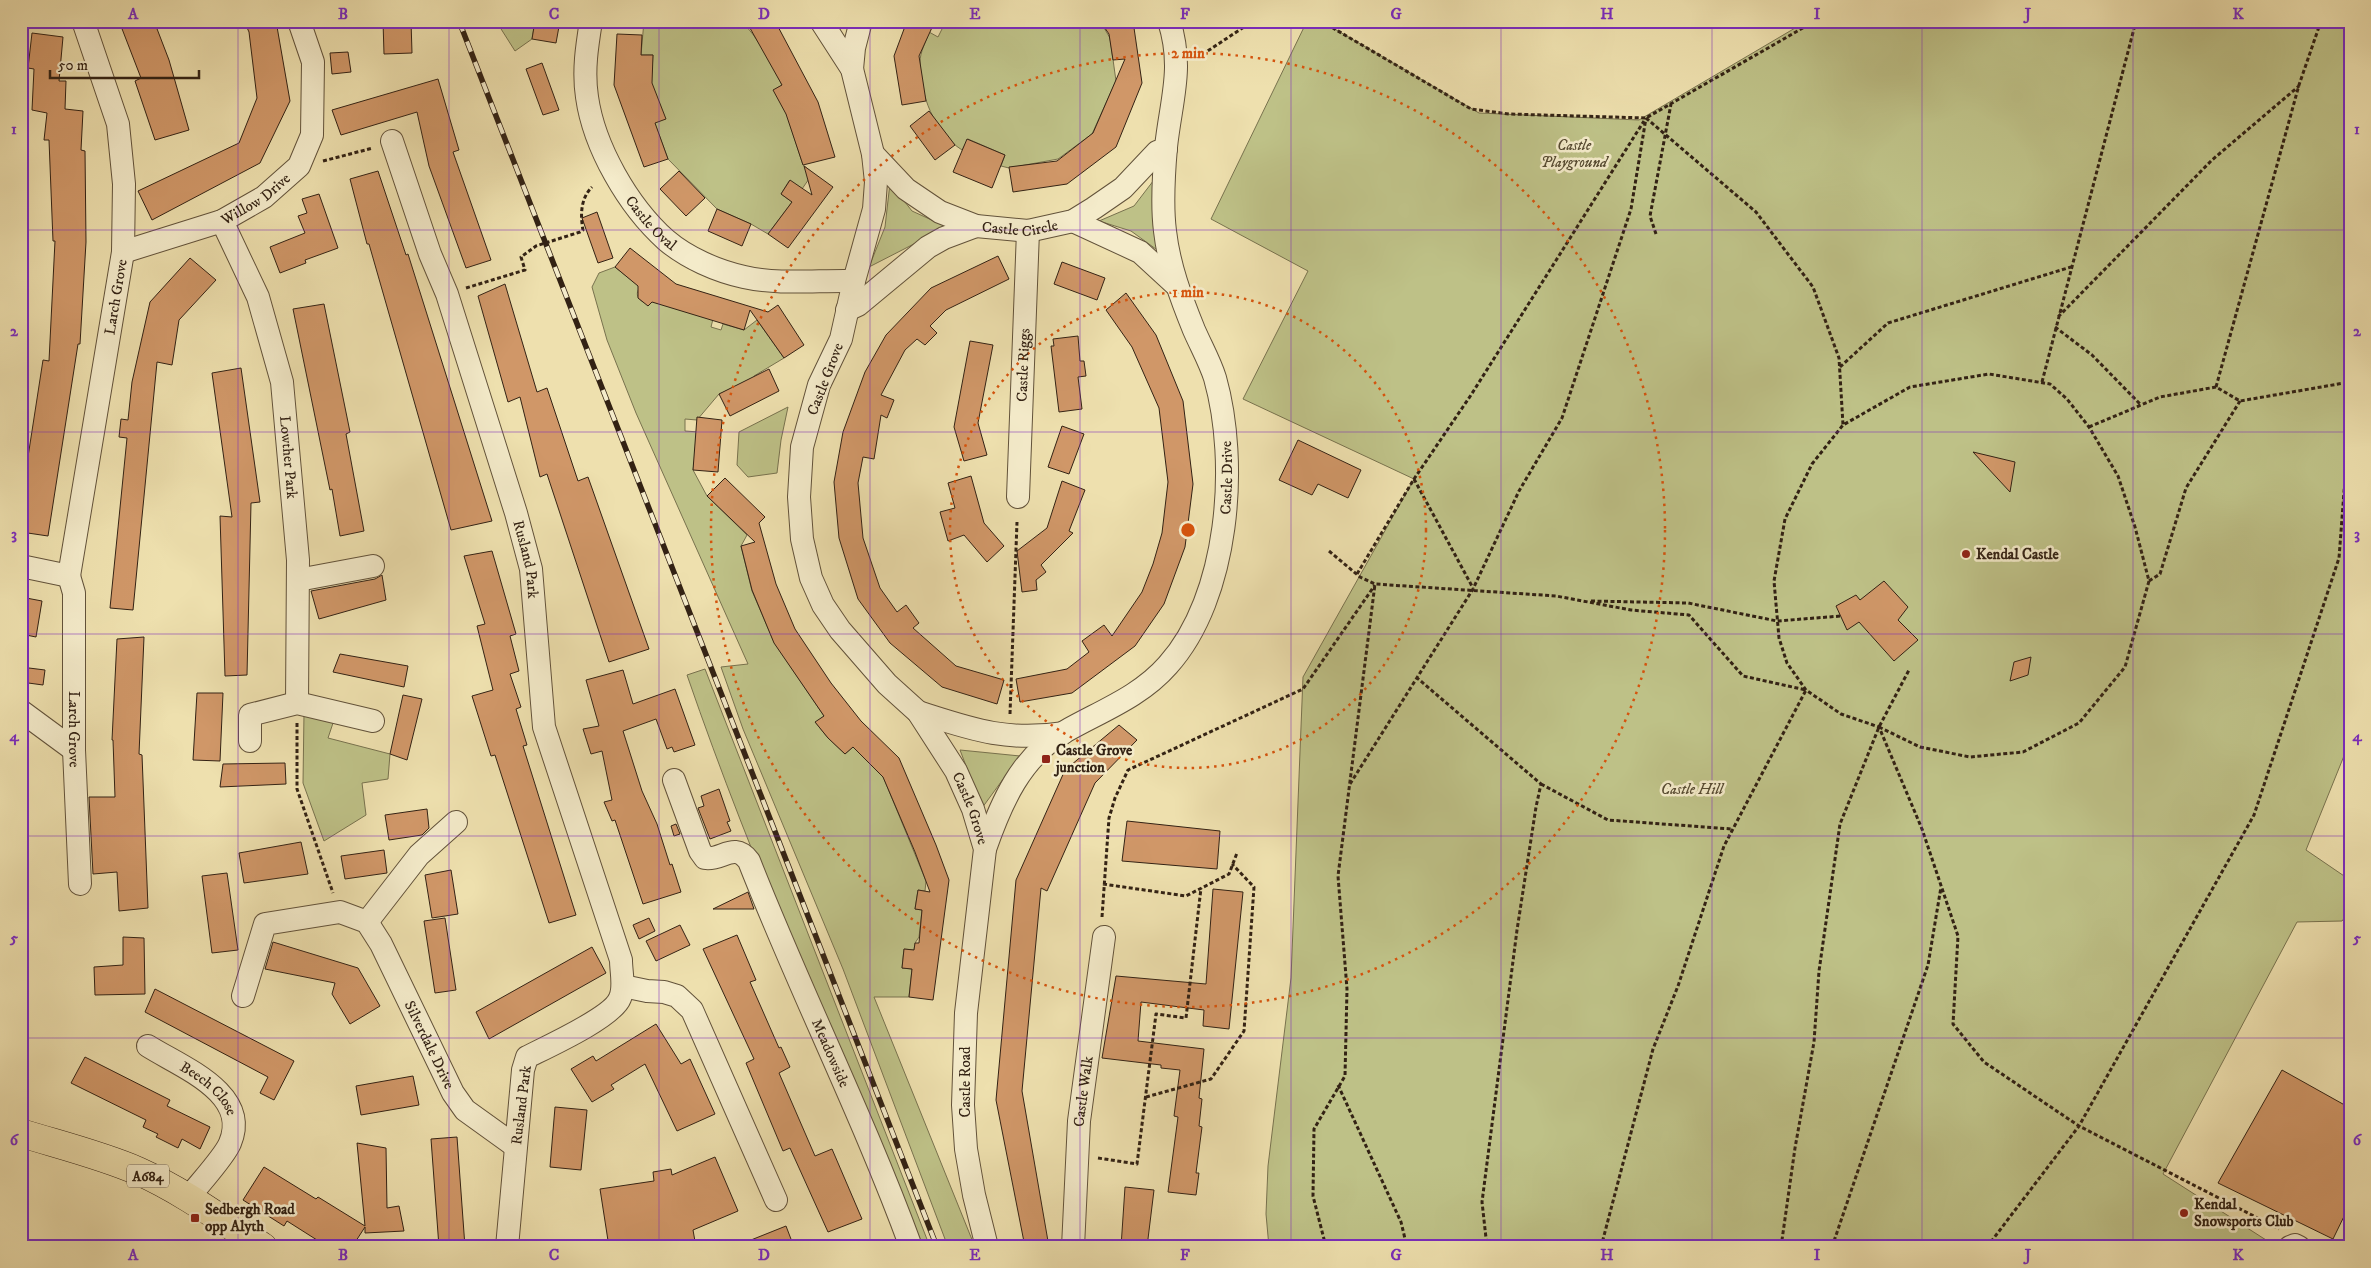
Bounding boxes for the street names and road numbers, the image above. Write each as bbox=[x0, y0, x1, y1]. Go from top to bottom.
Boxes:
street label: Willow Drive bbox=[217, 169, 295, 230]
street label: Castle Oval bbox=[621, 192, 681, 255]
street label: Castle Circle bbox=[981, 216, 1060, 241]
street label: Larch Grove bbox=[100, 258, 132, 336]
street label: Castle Riggs bbox=[1013, 328, 1034, 402]
street label: Castle Grove bbox=[803, 340, 848, 418]
street label: Lowther Park bbox=[275, 415, 302, 500]
street label: Castle Drive bbox=[1216, 440, 1237, 515]
street label: Rusland Park bbox=[508, 518, 542, 600]
street label: Larch Grove bbox=[64, 691, 84, 768]
street label: Castle Grove bbox=[948, 769, 992, 847]
street label: Silverdale Drive bbox=[400, 998, 459, 1092]
street label: Meadowside bbox=[807, 1016, 854, 1090]
street label: Castle Road bbox=[956, 1046, 975, 1118]
street label: Castle Walk bbox=[1070, 1054, 1098, 1127]
street label: Beech Close bbox=[177, 1057, 241, 1118]
street label: Rusland Park bbox=[507, 1064, 536, 1146]
road number: A684 bbox=[127, 1164, 169, 1188]

